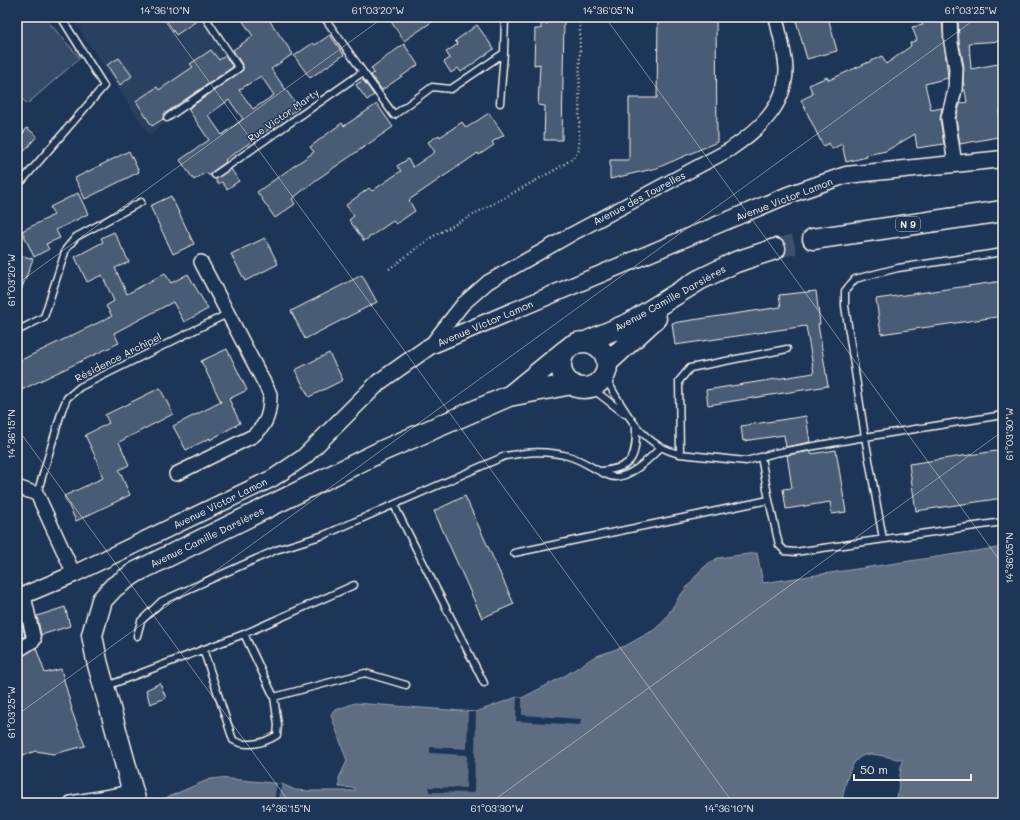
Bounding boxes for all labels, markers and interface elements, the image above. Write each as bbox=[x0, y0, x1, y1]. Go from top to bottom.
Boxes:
text: 14°36'10"N bbox=[140, 3, 190, 17]
text: 61°03'20"W bbox=[352, 3, 405, 17]
text: 14°36'05"N bbox=[582, 3, 634, 17]
text: 61°03'25"W bbox=[945, 3, 997, 17]
street label: Rue Victor Marty bbox=[245, 85, 321, 145]
street label: Avenue des Tourelles bbox=[590, 168, 688, 228]
street label: Avenue Victor Lamon bbox=[734, 174, 834, 224]
road number: N 9 bbox=[896, 217, 920, 231]
text: 61°03'20"W bbox=[4, 253, 18, 306]
street label: Avenue Camille Darsières bbox=[612, 262, 728, 334]
street label: Avenue Victor Lamon bbox=[435, 297, 535, 349]
street label: Résidence Archipel bbox=[72, 329, 164, 385]
text: 61°03'30"W bbox=[1002, 407, 1016, 460]
text: 14°36'15"N bbox=[4, 409, 18, 459]
street label: Avenue Victor Lamon bbox=[171, 474, 269, 532]
street label: Avenue Camille Darsières bbox=[148, 503, 266, 571]
text: 14°36'05"N bbox=[1002, 532, 1016, 584]
text: 61°03'25"W bbox=[4, 686, 18, 738]
scale bar bbox=[854, 756, 971, 782]
text: 50 m bbox=[860, 761, 888, 777]
text: 14°36'15"N bbox=[261, 801, 311, 815]
text: 61°03'30"W bbox=[471, 801, 524, 815]
text: 14°36'10"N bbox=[704, 801, 754, 815]

